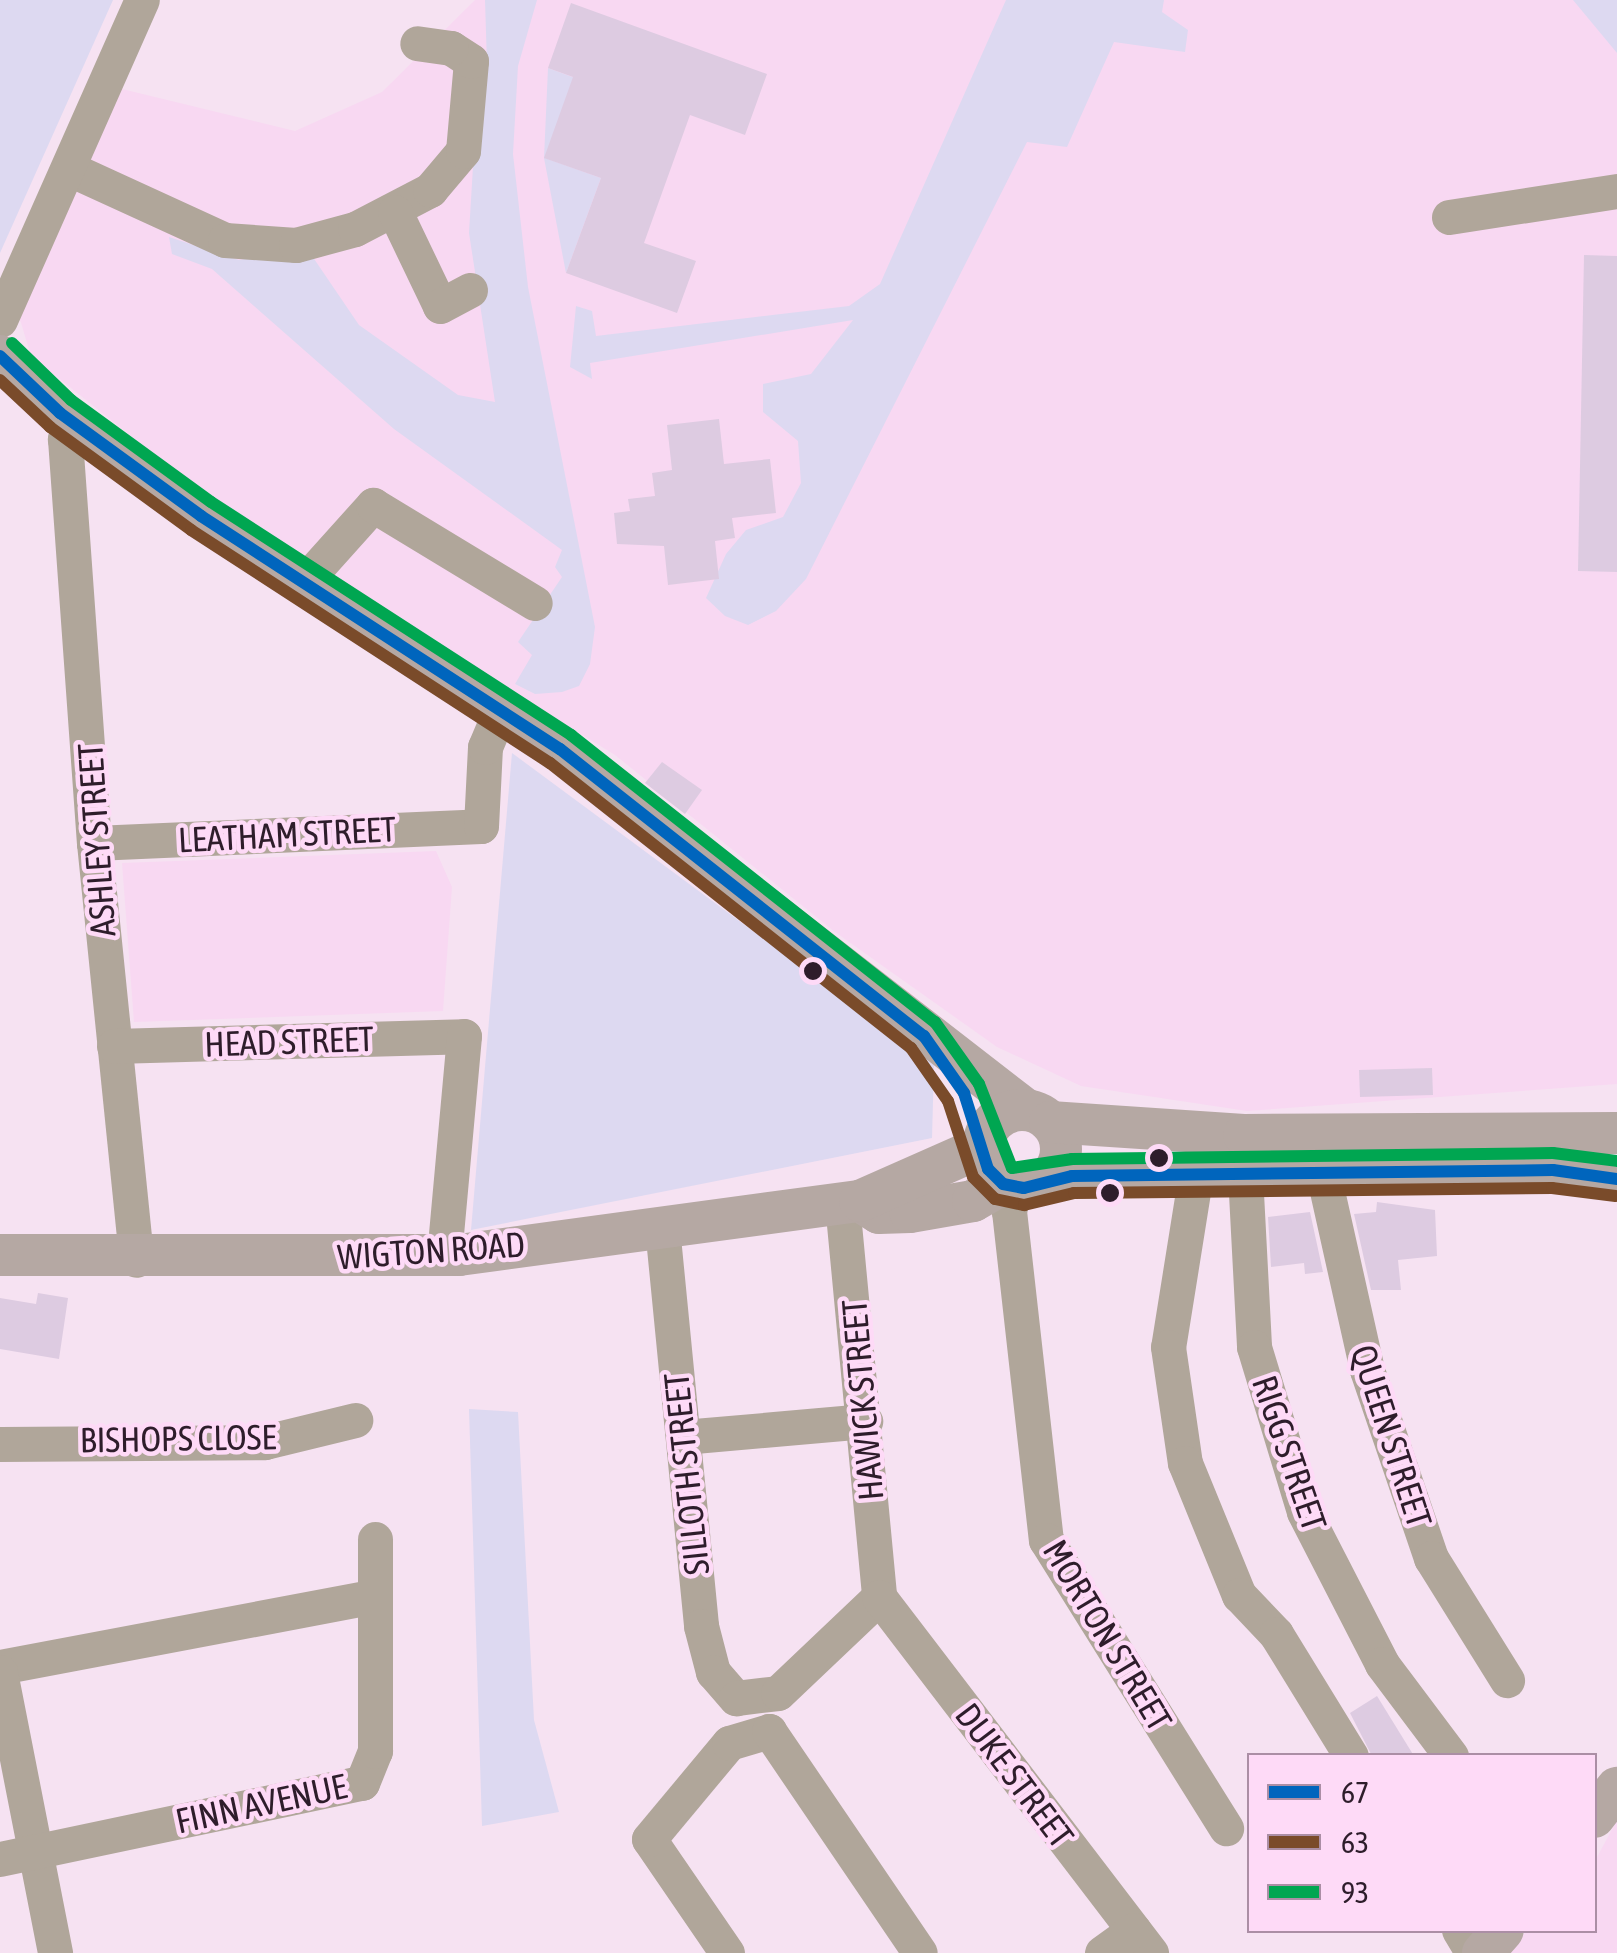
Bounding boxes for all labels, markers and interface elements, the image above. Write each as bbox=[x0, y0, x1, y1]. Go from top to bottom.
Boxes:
street label: ASHLEY STREET bbox=[68, 742, 124, 938]
street label: LEATHAM STREET bbox=[177, 807, 397, 861]
unlabelled marker bbox=[803, 961, 823, 981]
street label: HEAD STREET bbox=[204, 1017, 374, 1065]
unlabelled marker bbox=[1149, 1148, 1169, 1168]
unlabelled marker bbox=[1100, 1183, 1120, 1203]
street label: WIGTON ROAD bbox=[336, 1223, 526, 1277]
street label: HAWICK STREET bbox=[832, 1298, 892, 1502]
street label: QUEEN STREET bbox=[1343, 1340, 1441, 1532]
street label: RIGG STREET bbox=[1244, 1370, 1336, 1536]
street label: SILLOTH STREET bbox=[655, 1371, 717, 1577]
street label: BISHOPS CLOSE bbox=[80, 1415, 276, 1461]
street label: MORTON STREET bbox=[1035, 1532, 1181, 1738]
street label: DUKE STREET bbox=[947, 1695, 1083, 1855]
legend bbox=[1247, 1753, 1597, 1933]
street label: FINN AVENUE bbox=[172, 1764, 350, 1842]
text: 67 bbox=[1341, 1775, 1369, 1809]
text: 63 bbox=[1341, 1825, 1369, 1859]
text: 93 bbox=[1341, 1875, 1369, 1909]

